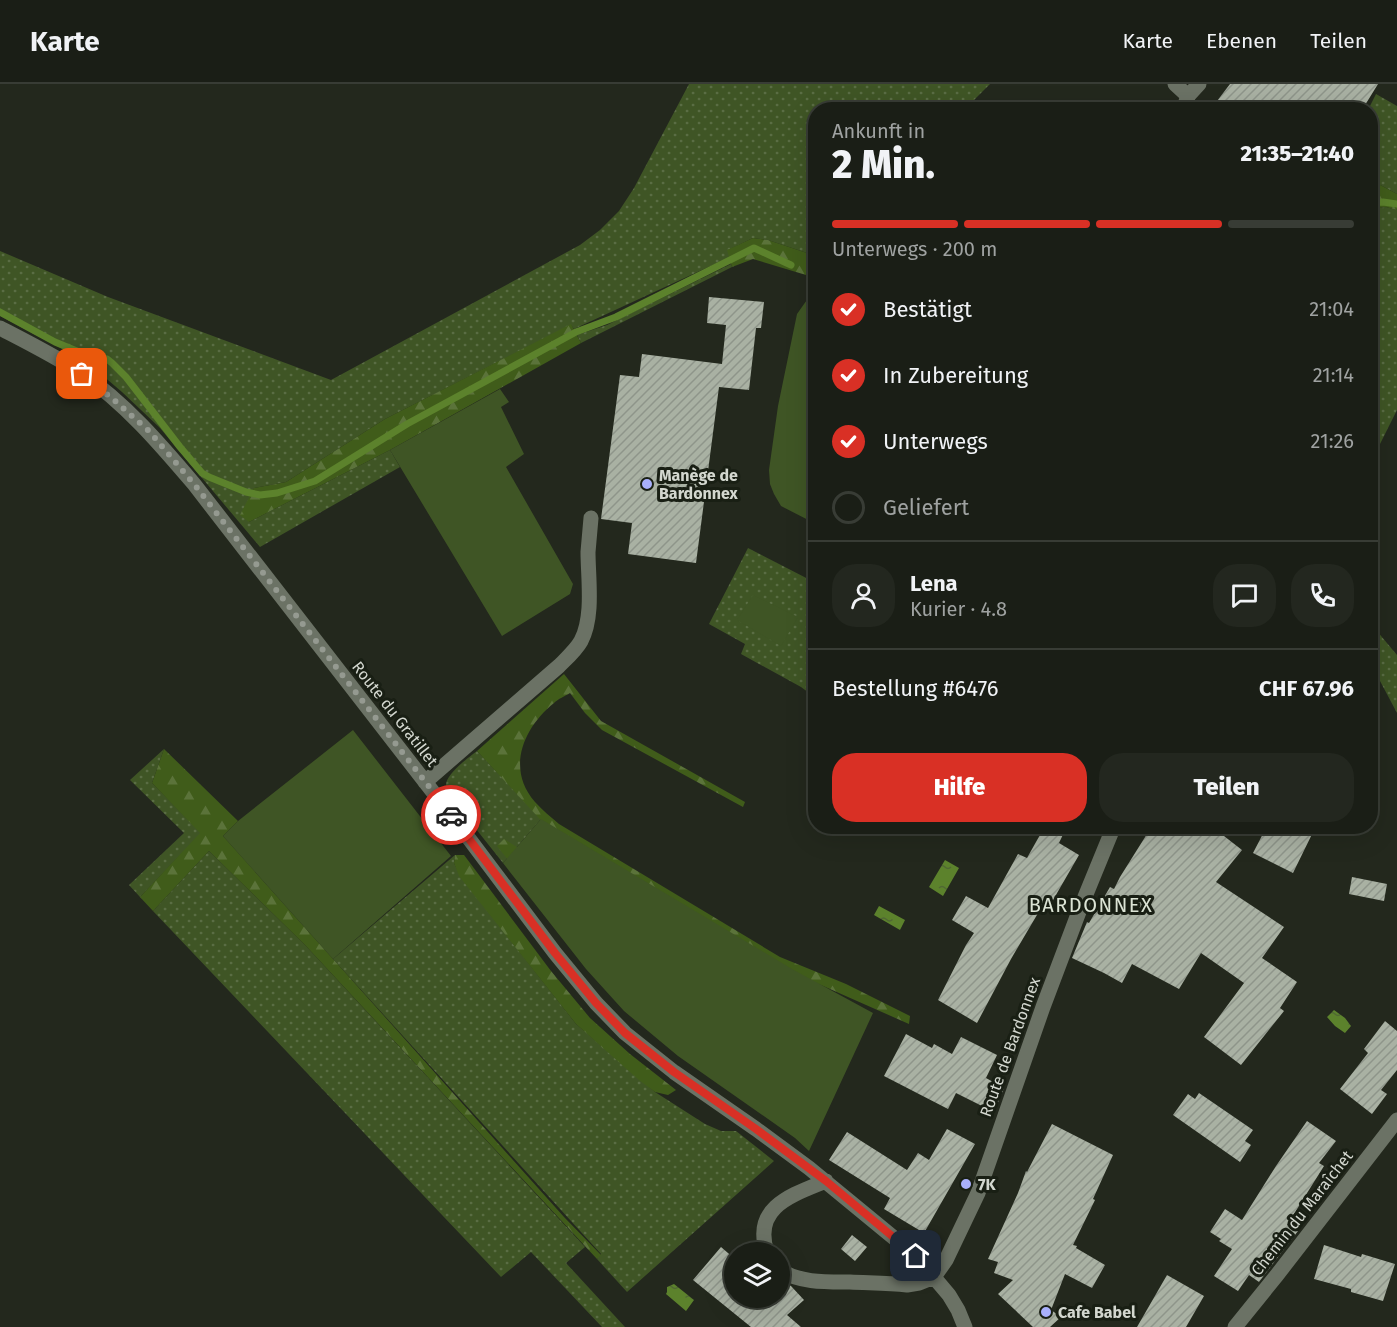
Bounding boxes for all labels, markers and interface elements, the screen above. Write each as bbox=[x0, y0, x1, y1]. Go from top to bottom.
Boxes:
text: Karte bbox=[30, 25, 100, 58]
text: Karte bbox=[1122, 28, 1173, 54]
text: Ebenen bbox=[1206, 28, 1277, 54]
text: Teilen bbox=[1310, 28, 1367, 54]
text: Ankunft in bbox=[832, 119, 925, 143]
text: 21:35–21:40 bbox=[1240, 140, 1354, 167]
text: 2 Min. bbox=[832, 142, 935, 188]
text: Unterwegs · 200 m bbox=[832, 237, 997, 261]
icon: check bbox=[832, 293, 865, 326]
text: Bestätigt bbox=[883, 296, 972, 323]
text: 21:04 bbox=[1309, 297, 1354, 321]
pin bbox=[56, 348, 107, 399]
icon: bag bbox=[65, 357, 98, 390]
icon: check bbox=[832, 359, 865, 392]
text: In Zubereitung bbox=[883, 362, 1028, 389]
text: 21:14 bbox=[1313, 363, 1354, 387]
icon: check bbox=[832, 425, 865, 458]
text: Unterwegs bbox=[883, 428, 988, 455]
text: 21:26 bbox=[1311, 429, 1354, 453]
place label: Manège de Bardonnex bbox=[659, 466, 739, 503]
marker: Manège de Bardonnex bbox=[640, 477, 654, 491]
text: Geliefert bbox=[883, 494, 969, 521]
button: person bbox=[832, 564, 895, 627]
button: chat bbox=[1213, 564, 1276, 627]
button: phone bbox=[1291, 564, 1354, 627]
text: Lena bbox=[910, 570, 958, 597]
text: Kurier · 4.8 bbox=[910, 597, 1007, 621]
street label: Route du Gratillet bbox=[348, 658, 442, 771]
text: Bestellung #6476 bbox=[832, 675, 998, 702]
text: CHF 67.96 bbox=[1259, 675, 1354, 702]
button: Hilfe bbox=[832, 753, 1087, 822]
button: Teilen bbox=[1099, 753, 1354, 822]
courier bbox=[421, 785, 481, 845]
icon: car bbox=[435, 799, 468, 832]
district label: BARDONNEX bbox=[1029, 893, 1153, 917]
street label: Route de Bardonnex bbox=[976, 974, 1044, 1119]
street label: Chemin du Maraîchet bbox=[1247, 1147, 1357, 1279]
place label: 7K bbox=[978, 1175, 996, 1194]
marker: 7K bbox=[959, 1177, 973, 1191]
pin bbox=[890, 1230, 941, 1281]
icon: home bbox=[899, 1239, 932, 1272]
map controls bbox=[724, 1242, 790, 1308]
button: layers bbox=[724, 1242, 790, 1308]
place label: Cafe Babel bbox=[1058, 1303, 1136, 1322]
marker: Cafe Babel bbox=[1039, 1305, 1053, 1319]

